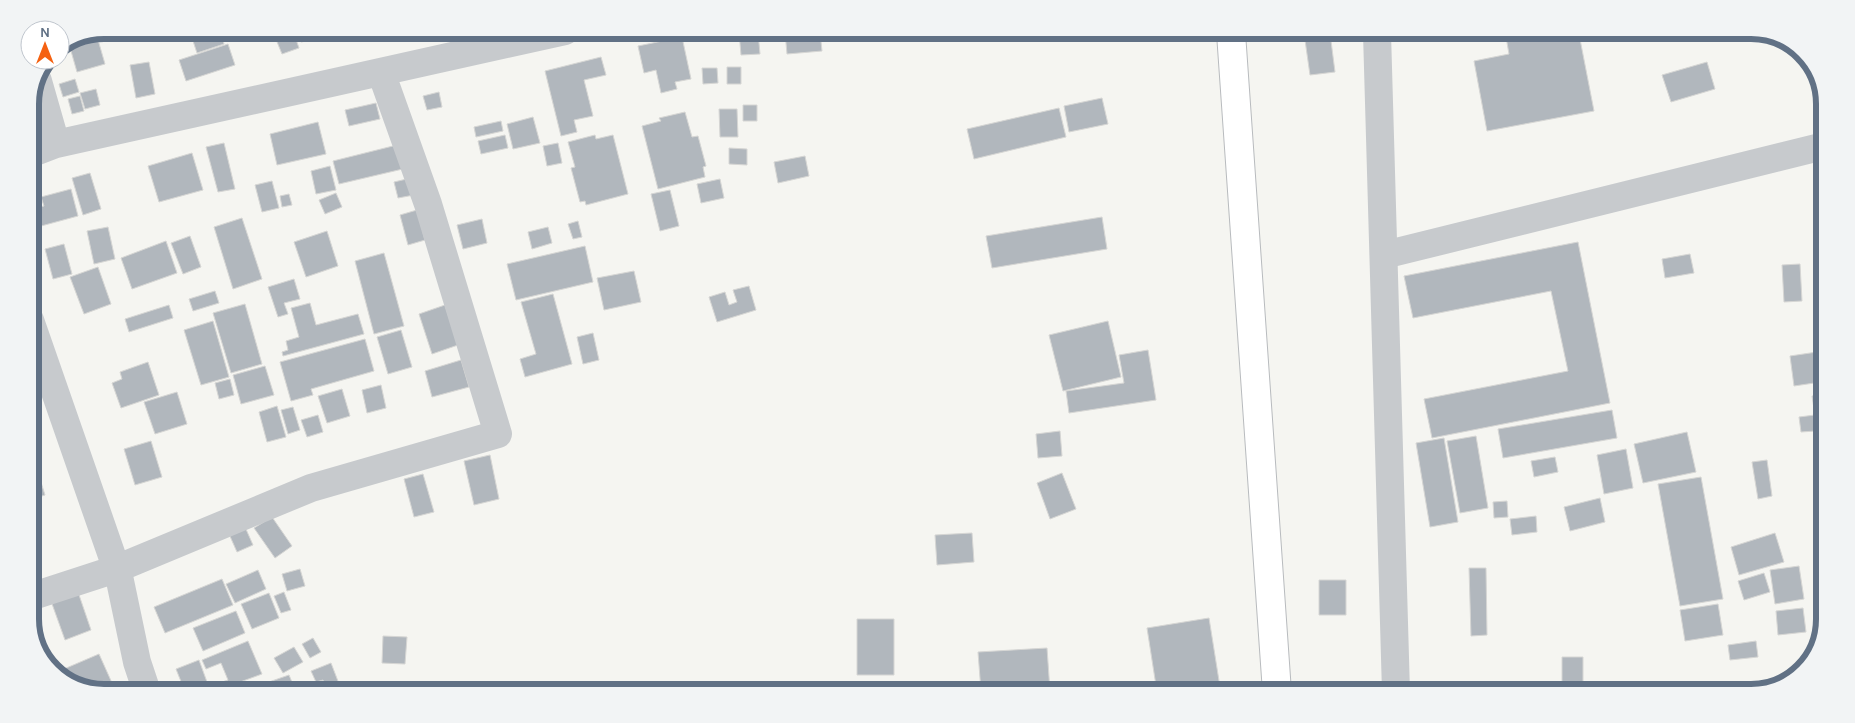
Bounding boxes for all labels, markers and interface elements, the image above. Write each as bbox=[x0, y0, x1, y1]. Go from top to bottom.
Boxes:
north arrow bbox=[20, 20, 70, 70]
text: N bbox=[40, 24, 50, 41]

